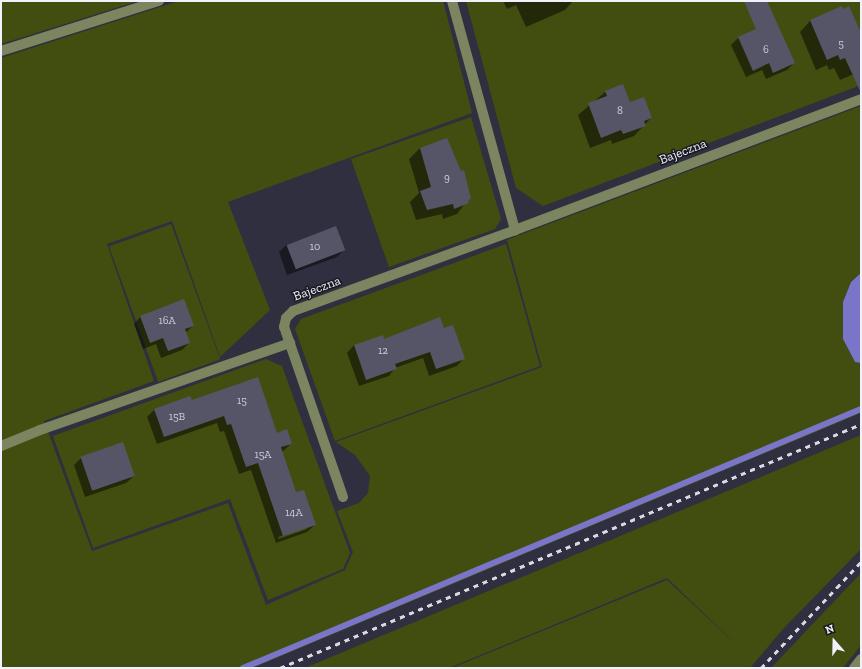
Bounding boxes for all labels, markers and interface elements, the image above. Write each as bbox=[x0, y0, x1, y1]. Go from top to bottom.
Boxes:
house number: 5 bbox=[838, 37, 844, 51]
house number: 6 bbox=[763, 43, 769, 57]
house number: 8 bbox=[617, 104, 623, 118]
street label: Bajeczna bbox=[657, 136, 709, 168]
house number: 9 bbox=[444, 171, 450, 185]
house number: 10 bbox=[310, 240, 320, 254]
street label: Bajeczna bbox=[291, 273, 343, 305]
house number: 16A bbox=[158, 314, 176, 328]
house number: 12 bbox=[378, 344, 388, 358]
house number: 15 bbox=[237, 394, 247, 408]
house number: 15B bbox=[169, 410, 185, 424]
house number: 15A bbox=[255, 448, 271, 462]
house number: 14A bbox=[285, 506, 303, 520]
north arrow bbox=[814, 621, 854, 661]
text: N bbox=[824, 622, 836, 637]

